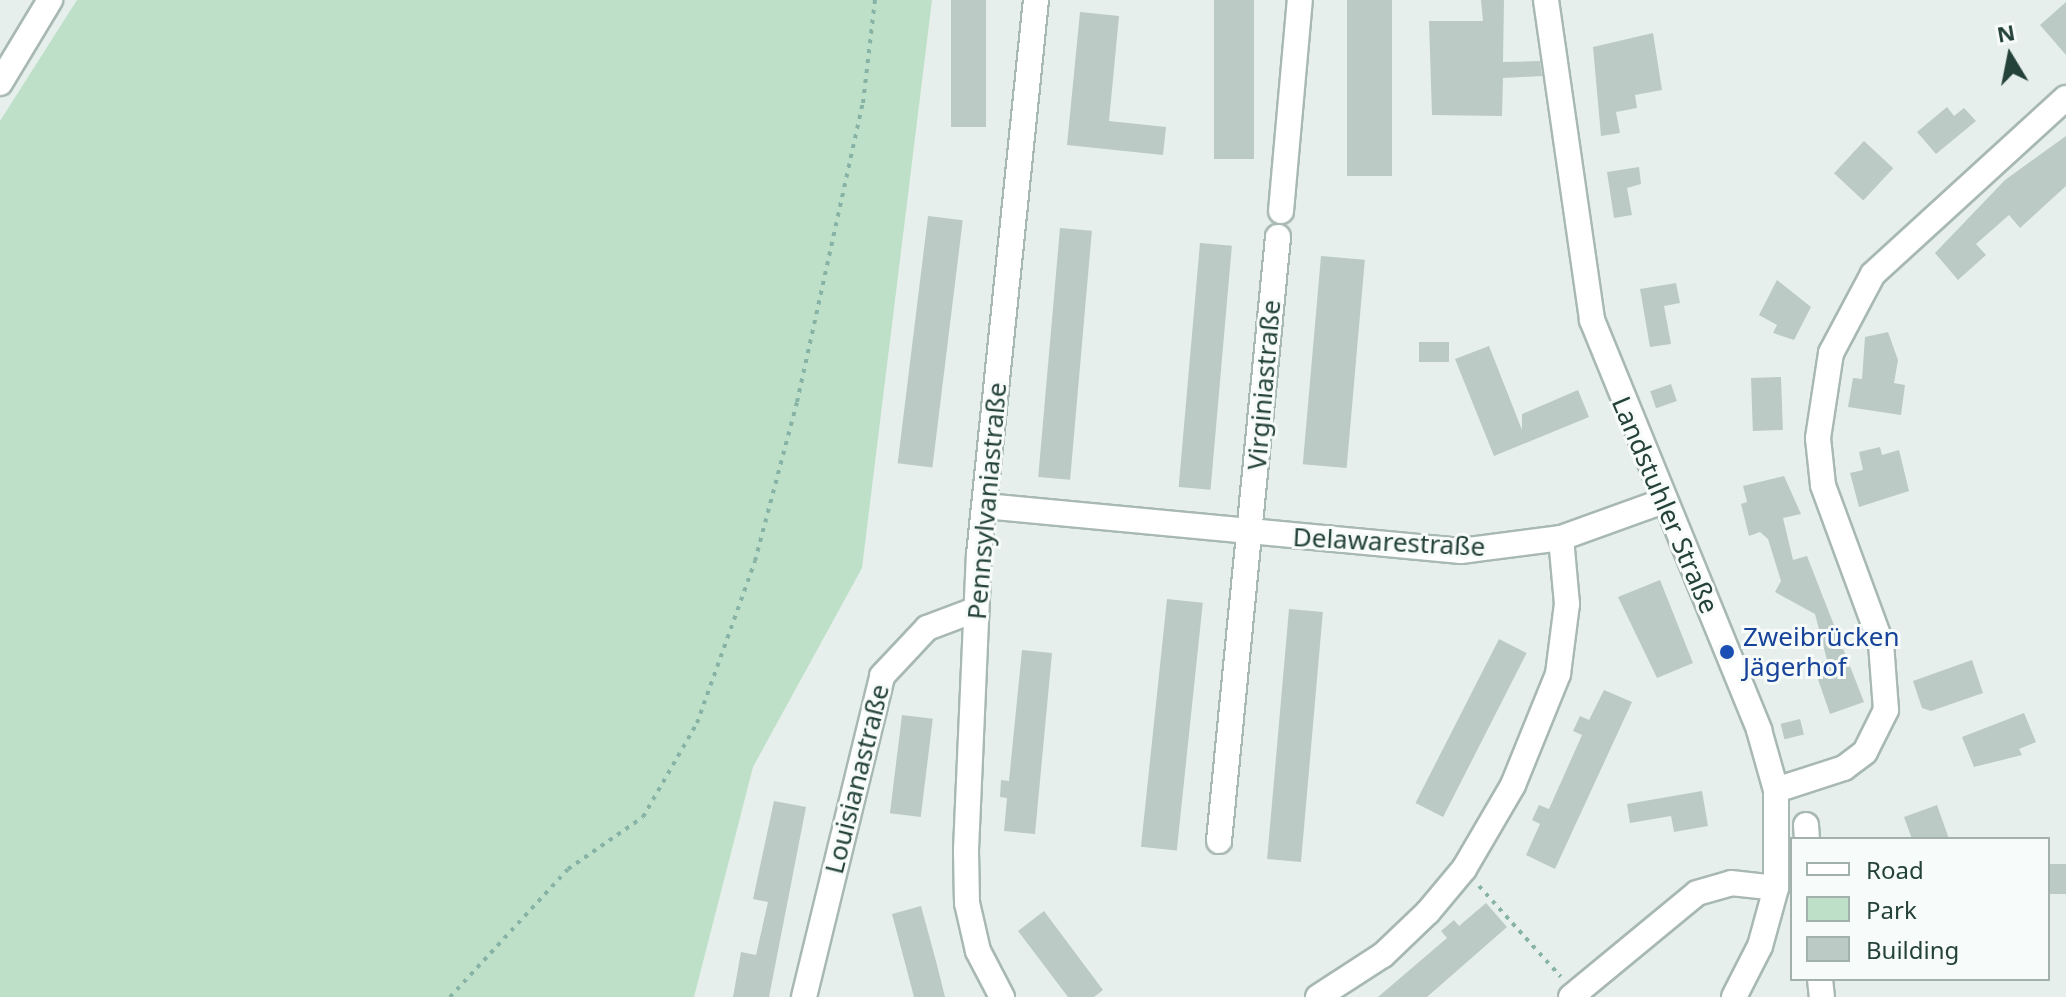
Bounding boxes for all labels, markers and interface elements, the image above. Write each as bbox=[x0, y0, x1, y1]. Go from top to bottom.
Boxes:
north arrow bbox=[1970, 16, 2050, 96]
text: N bbox=[1994, 16, 2017, 49]
street label: Virginiastraße bbox=[1241, 299, 1287, 471]
street label: Pennsylvaniastraße bbox=[961, 381, 1013, 621]
street label: Landstuhler Straße bbox=[1605, 392, 1725, 618]
street label: Delawarestraße bbox=[1292, 521, 1486, 563]
place label: Zweibrücken Jägerhof bbox=[1743, 621, 1900, 682]
marker: Zweibrücken Jägerhof bbox=[1718, 643, 1736, 661]
street label: Louisianastraße bbox=[818, 681, 896, 877]
legend bbox=[1790, 837, 2050, 981]
text: Road bbox=[1866, 853, 1924, 886]
text: Park bbox=[1866, 893, 1917, 926]
text: Building bbox=[1866, 933, 1959, 966]

